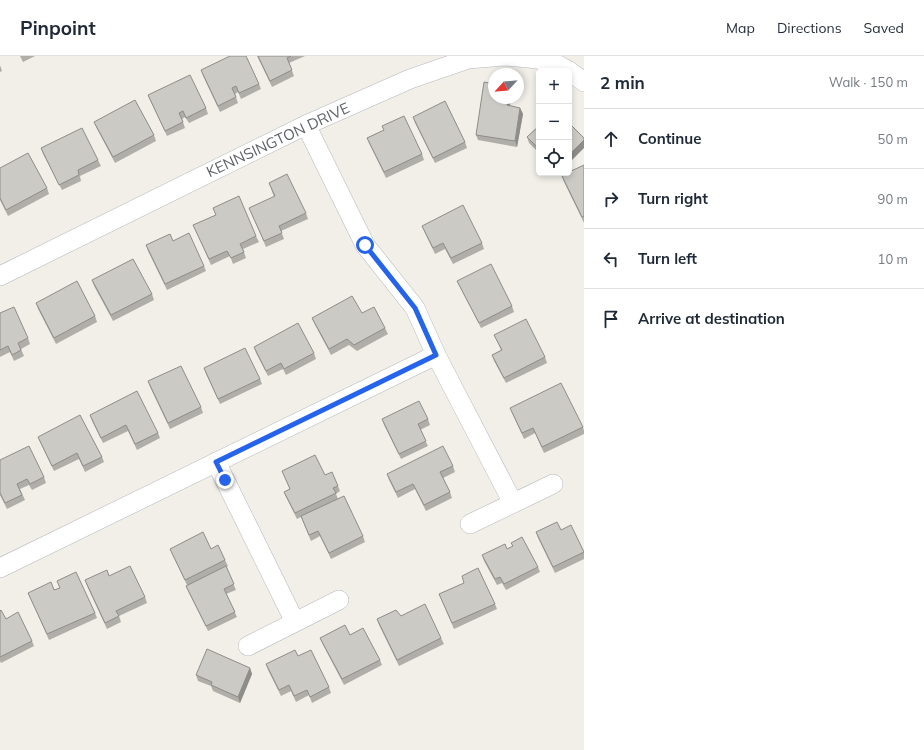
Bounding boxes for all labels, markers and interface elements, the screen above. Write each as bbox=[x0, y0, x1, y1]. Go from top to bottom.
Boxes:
text: Pinpoint bbox=[20, 16, 96, 40]
text: Map bbox=[726, 19, 755, 37]
text: Directions bbox=[777, 19, 842, 37]
text: Saved bbox=[864, 19, 904, 37]
north arrow bbox=[488, 68, 524, 104]
map controls bbox=[536, 68, 572, 176]
button: + bbox=[536, 68, 572, 104]
text: 2 min bbox=[600, 72, 645, 93]
text: Walk · 150 m bbox=[829, 74, 908, 90]
street label: KENNSINGTON DRIVE bbox=[203, 98, 353, 181]
button: − bbox=[536, 104, 572, 140]
icon: ahead bbox=[600, 128, 622, 150]
text: Continue bbox=[638, 129, 701, 148]
text: 50 m bbox=[878, 131, 908, 147]
button: locate bbox=[536, 140, 572, 176]
icon: right bbox=[600, 188, 622, 210]
text: Turn right bbox=[638, 189, 708, 208]
text: 90 m bbox=[878, 191, 908, 207]
route start bbox=[356, 236, 374, 254]
icon: left bbox=[600, 248, 622, 270]
text: Turn left bbox=[638, 249, 697, 268]
text: 10 m bbox=[878, 251, 908, 267]
icon: arrive bbox=[600, 308, 622, 330]
text: Arrive at destination bbox=[638, 309, 785, 328]
route end bbox=[216, 471, 234, 489]

